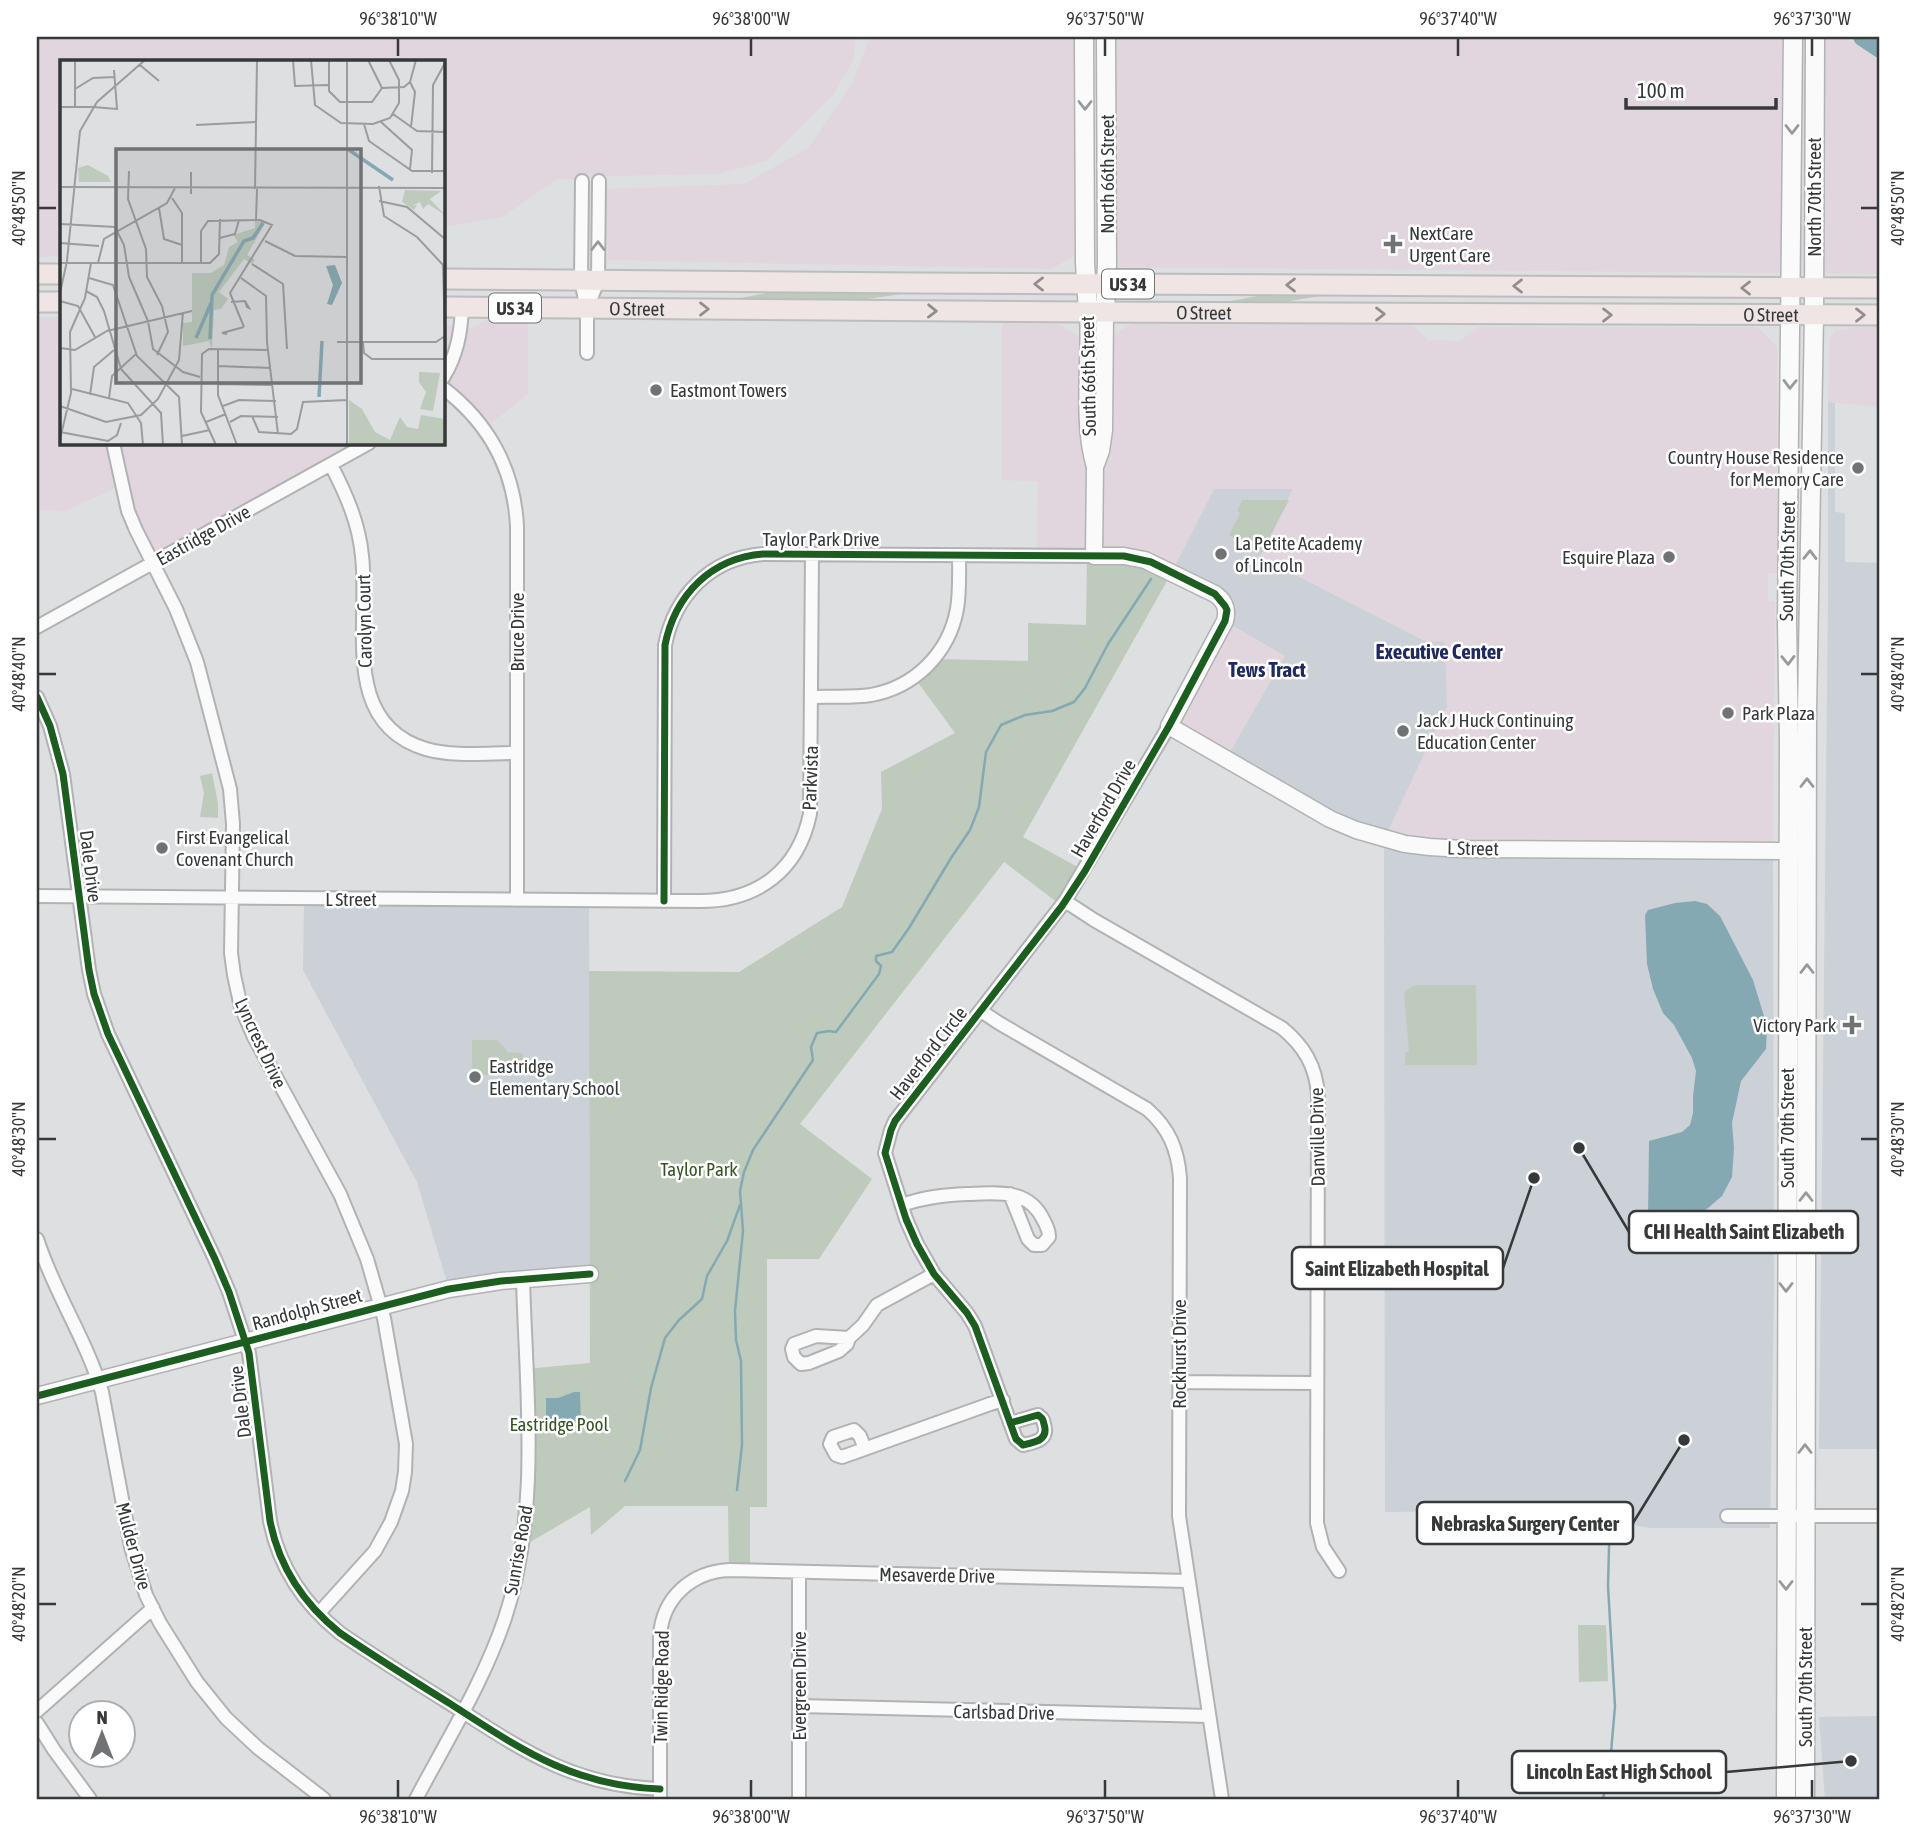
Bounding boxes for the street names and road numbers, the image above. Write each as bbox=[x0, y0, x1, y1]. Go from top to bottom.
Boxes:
street label: North 66th Street bbox=[1096, 114, 1118, 234]
street label: North 70th Street bbox=[1803, 137, 1825, 257]
road number: US 34 bbox=[1102, 270, 1154, 298]
road number: US 34 bbox=[489, 294, 541, 322]
street label: O Street bbox=[609, 297, 665, 320]
street label: O Street bbox=[1176, 301, 1232, 324]
street label: O Street bbox=[1743, 303, 1799, 326]
street label: South 66th Street bbox=[1076, 316, 1100, 436]
street label: Eastridge Drive bbox=[152, 500, 254, 570]
street label: South 70th Street bbox=[1775, 501, 1799, 621]
street label: Taylor Park Drive bbox=[763, 528, 879, 550]
street label: Carolyn Court bbox=[352, 574, 376, 668]
street label: Bruce Drive bbox=[506, 593, 528, 671]
street label: Parkvista bbox=[798, 745, 822, 811]
street label: Haverford Drive bbox=[1066, 755, 1140, 861]
street label: Dale Drive bbox=[76, 829, 106, 903]
street label: L Street bbox=[1447, 837, 1499, 859]
street label: L Street bbox=[325, 888, 377, 910]
street label: Lyncrest Drive bbox=[231, 995, 291, 1091]
street label: Haverford Circle bbox=[885, 1002, 971, 1104]
street label: South 70th Street bbox=[1776, 1068, 1798, 1188]
street label: Danville Drive bbox=[1305, 1087, 1329, 1187]
street label: Randolph Street bbox=[250, 1284, 364, 1334]
street label: Rockhurst Drive bbox=[1168, 1299, 1190, 1409]
street label: Dale Drive bbox=[225, 1365, 255, 1439]
street label: Mulder Drive bbox=[112, 1500, 156, 1592]
street label: Sunrise Road bbox=[499, 1503, 537, 1597]
street label: Mesaverde Drive bbox=[879, 1563, 995, 1587]
street label: South 70th Street bbox=[1794, 1627, 1816, 1747]
street label: Twin Ridge Road bbox=[649, 1630, 673, 1744]
street label: Evergreen Drive bbox=[788, 1631, 810, 1741]
street label: Carlsbad Drive bbox=[953, 1700, 1055, 1724]

